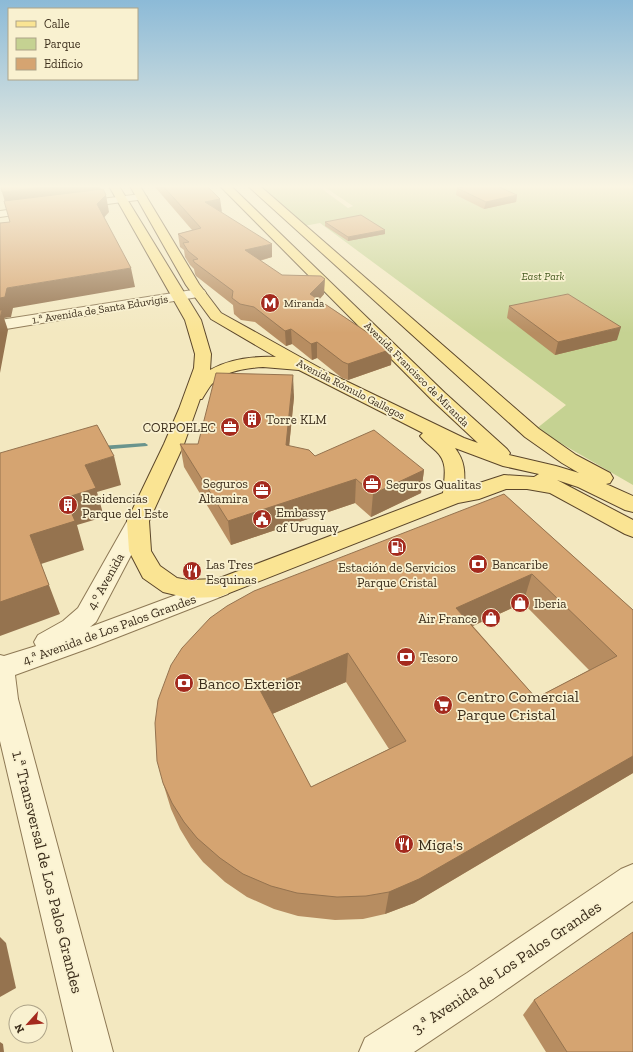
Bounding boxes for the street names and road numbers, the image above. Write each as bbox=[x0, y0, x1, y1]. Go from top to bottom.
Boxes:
street label: 1.ª Avenida de Santa Eduvigis bbox=[31, 292, 169, 327]
street label: Avenida Francisco de Miranda bbox=[361, 319, 472, 430]
street label: Avenida Rómulo Gallegos bbox=[294, 356, 407, 423]
street label: 4.° Avenida bbox=[84, 550, 127, 612]
street label: 4.ª Avenida de Los Palos Grandes bbox=[21, 591, 198, 668]
street label: 1.ª Transversal de Los Palos Grandes bbox=[8, 749, 87, 995]
street label: 3.ª Avenida de Los Palos Grandes bbox=[408, 897, 605, 1038]

